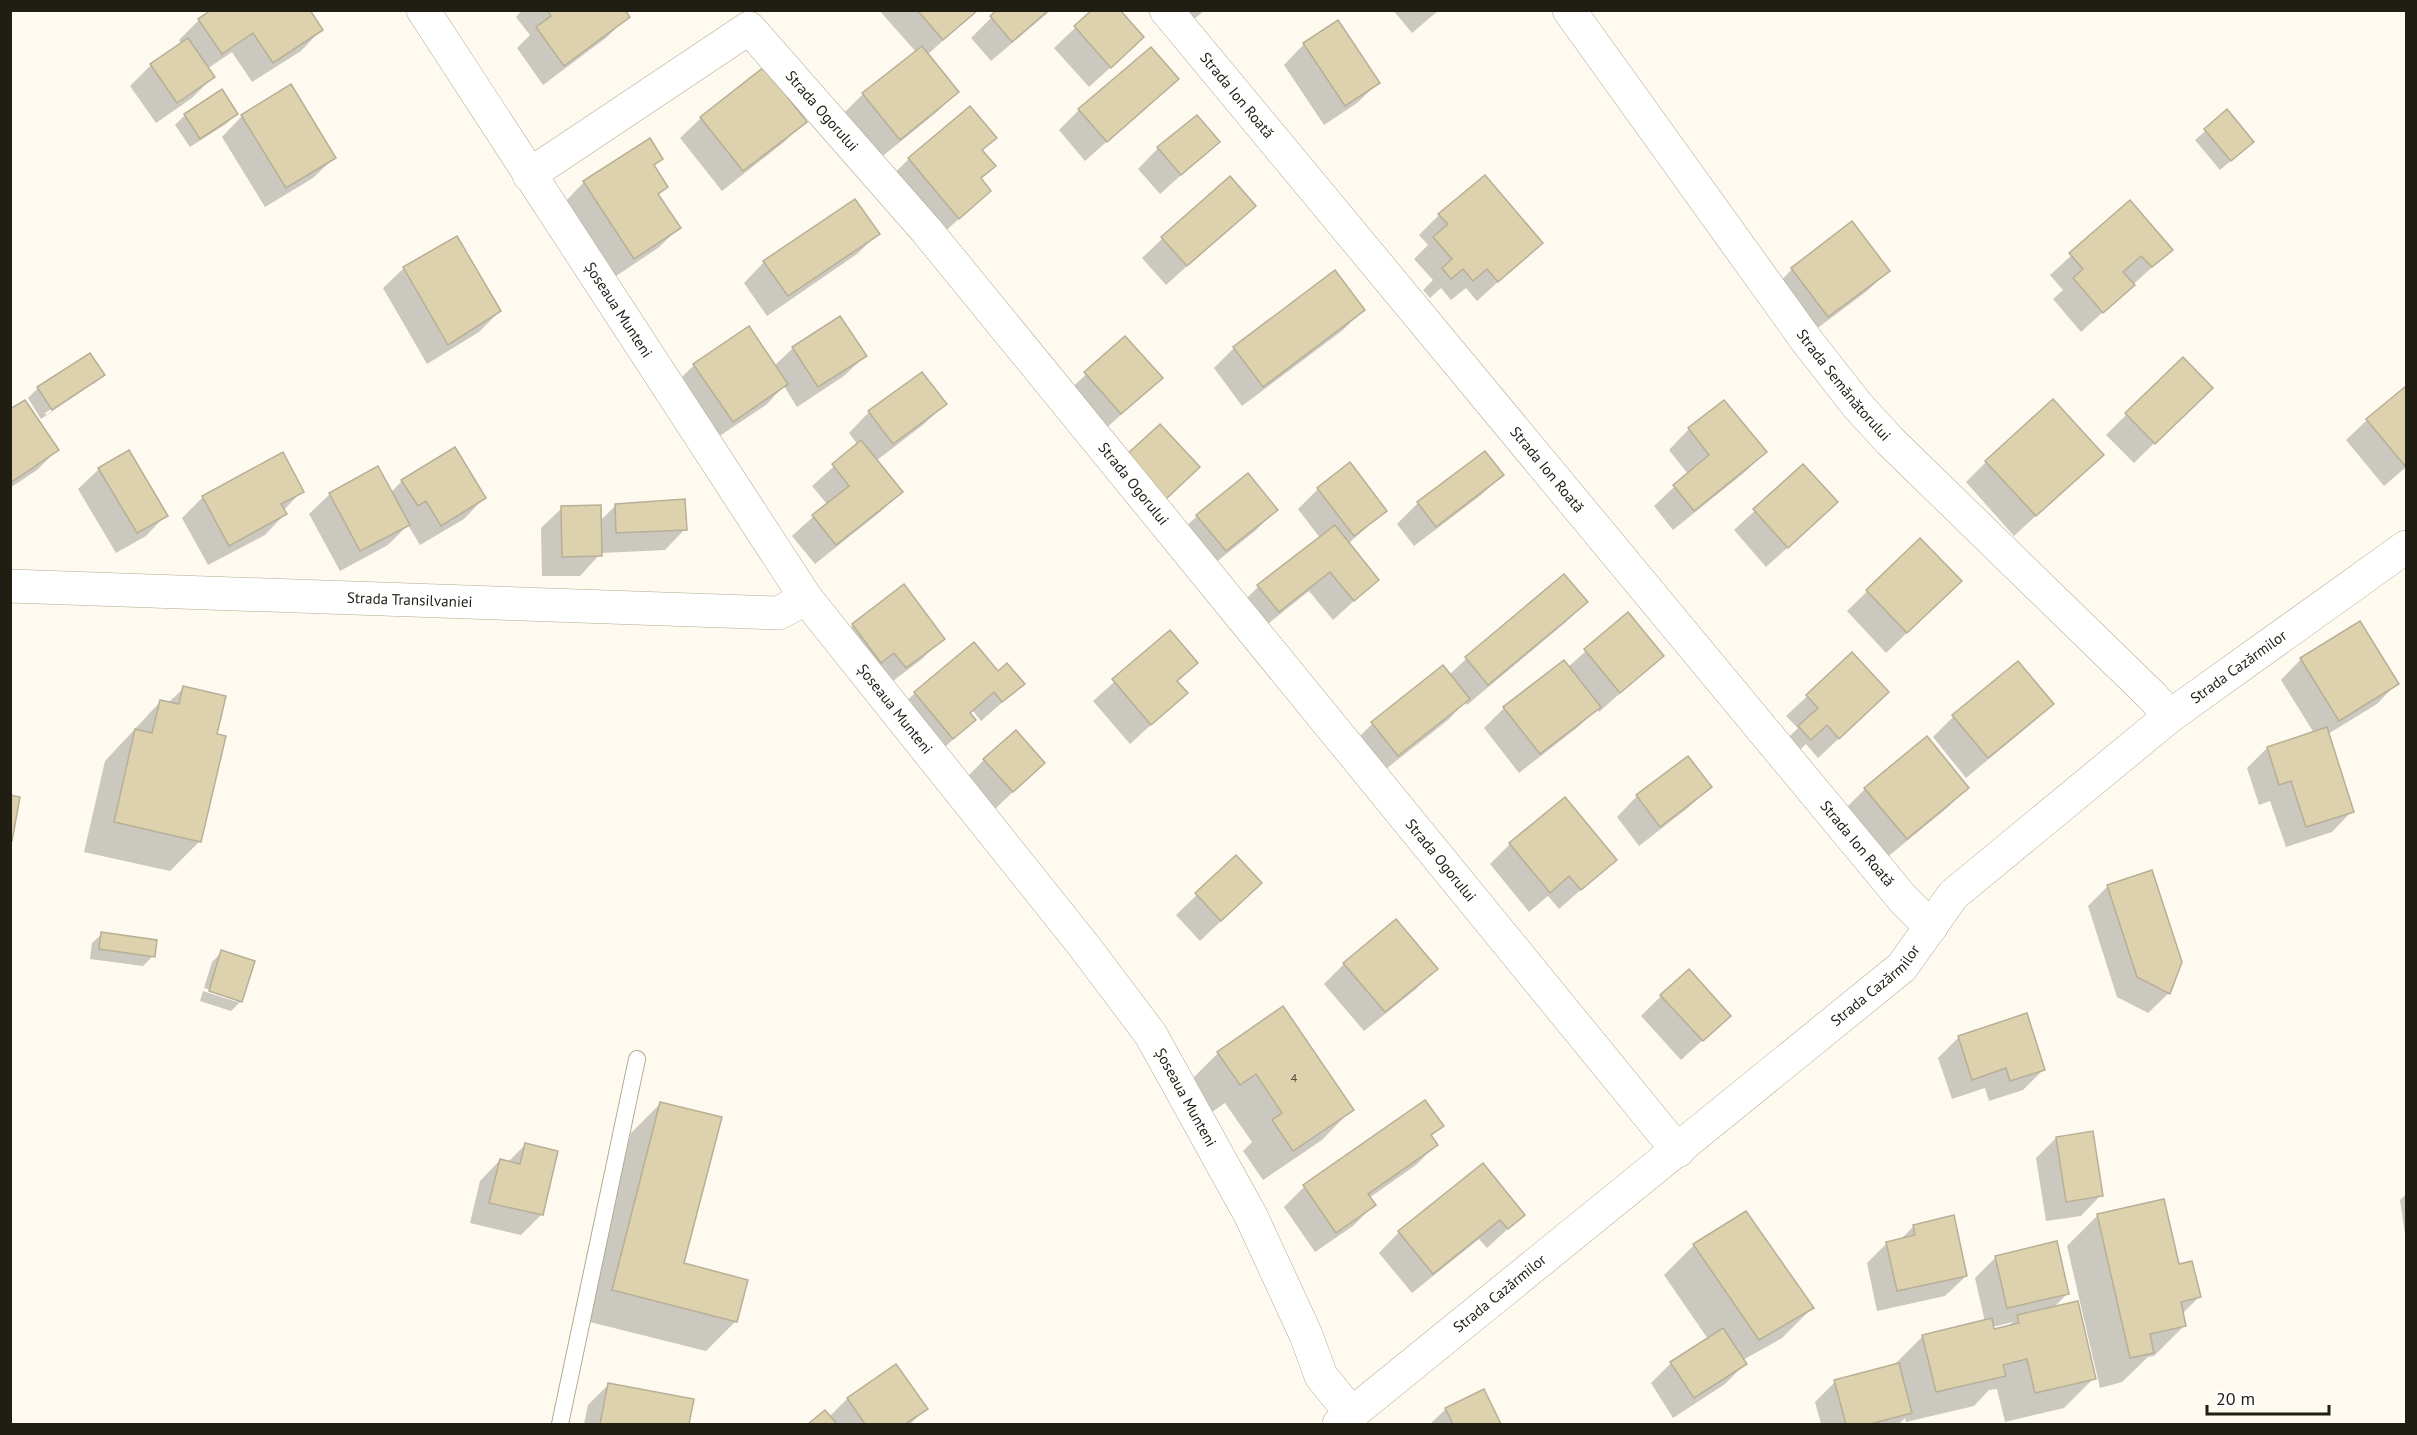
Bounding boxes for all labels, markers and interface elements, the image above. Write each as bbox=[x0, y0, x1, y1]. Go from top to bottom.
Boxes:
street label: Strada Ion Roată bbox=[1196, 48, 1278, 142]
street label: Strada Ogorului bbox=[782, 66, 863, 155]
street label: Șoseaua Munteni bbox=[581, 258, 657, 361]
street label: Strada Semănătorului bbox=[1793, 325, 1895, 445]
street label: Strada Ion Roată bbox=[1506, 422, 1589, 516]
street label: Strada Ogorului bbox=[1094, 438, 1173, 529]
street label: Strada Transilvaniei bbox=[347, 588, 473, 611]
street label: Strada Cazărmilor bbox=[2186, 626, 2290, 707]
street label: Șoseaua Munteni bbox=[853, 660, 937, 758]
street label: Strada Ion Roată bbox=[1816, 797, 1899, 890]
street label: Strada Ogorului bbox=[1402, 815, 1480, 905]
street label: Strada Cazărmilor bbox=[1827, 941, 1924, 1030]
street label: Șoseaua Munteni bbox=[1151, 1045, 1221, 1150]
house number: 4 bbox=[1291, 1070, 1298, 1085]
street label: Strada Cazărmilor bbox=[1449, 1250, 1550, 1336]
scale bar bbox=[2207, 1378, 2328, 1416]
text: 20 m bbox=[2216, 1387, 2255, 1410]

